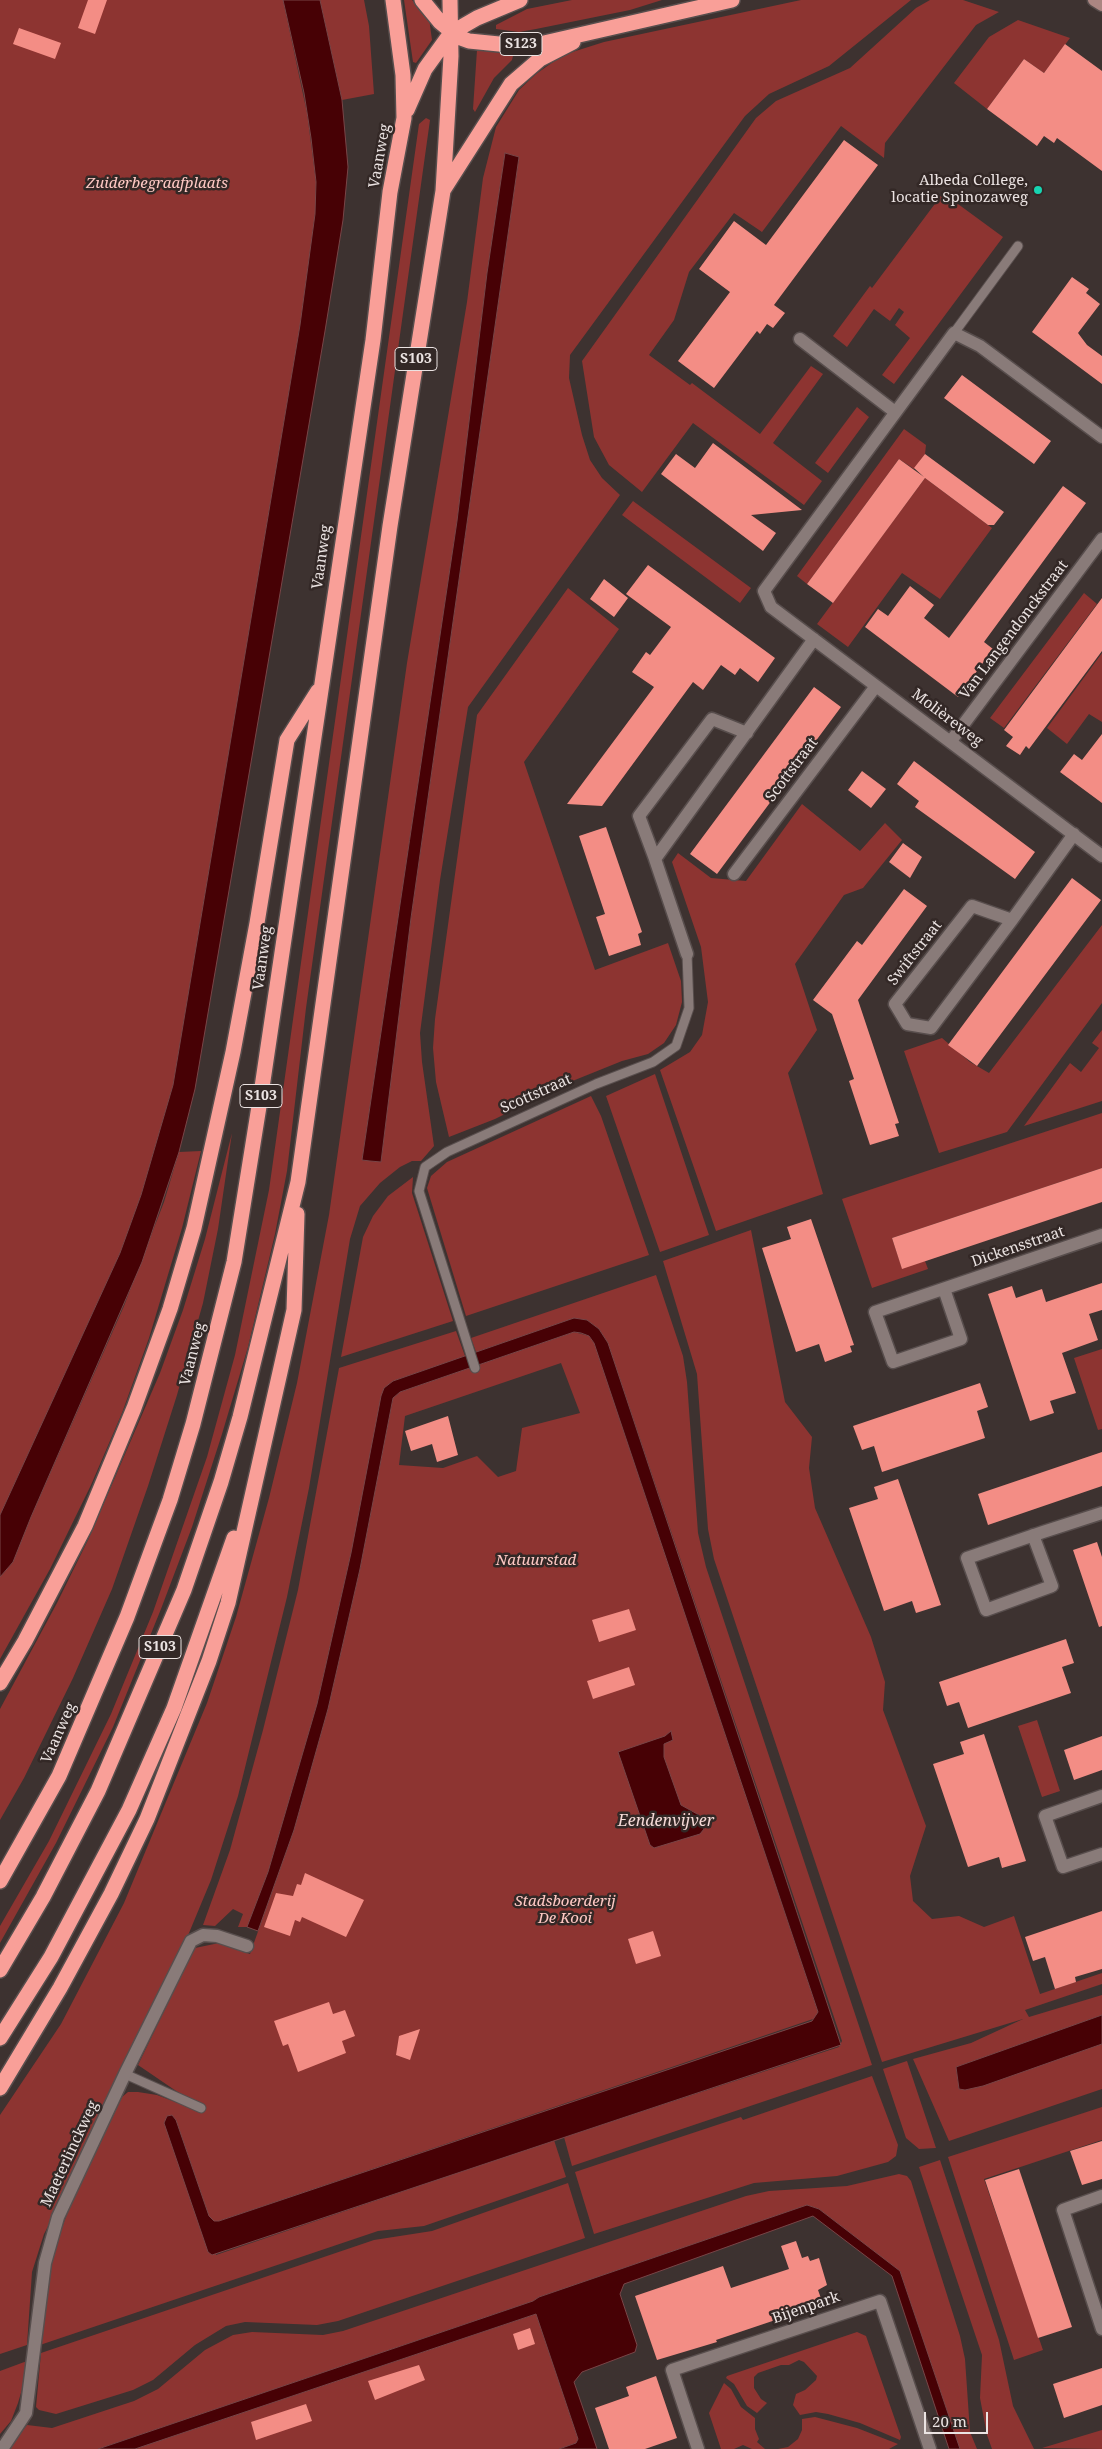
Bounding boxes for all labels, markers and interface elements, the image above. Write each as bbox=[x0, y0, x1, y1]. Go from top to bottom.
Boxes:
road number: S123 bbox=[500, 33, 542, 56]
street label: Vaanweg bbox=[366, 123, 394, 189]
place label: Albeda College, locatie Spinozaweg bbox=[891, 172, 1028, 207]
park label: Zuiderbegraafplaats bbox=[86, 175, 228, 193]
marker: Albeda College, locatie Spinozaweg bbox=[1032, 184, 1044, 196]
road number: S103 bbox=[395, 348, 437, 370]
street label: Vaanweg bbox=[309, 524, 335, 590]
street label: Van Langendonckstraat bbox=[956, 557, 1072, 703]
street label: Molièreweg bbox=[908, 685, 986, 751]
street label: Scottstraat bbox=[762, 734, 822, 806]
street label: Swiftstraat bbox=[884, 917, 946, 989]
street label: Vaanweg bbox=[250, 925, 276, 991]
street label: Scottstraat bbox=[498, 1070, 574, 1118]
road number: S103 bbox=[240, 1084, 282, 1108]
street label: Dickensstraat bbox=[969, 1223, 1067, 1271]
street label: Vaanweg bbox=[176, 1320, 210, 1388]
park label: Natuurstad bbox=[496, 1552, 576, 1570]
road number: S103 bbox=[139, 1635, 181, 1658]
street label: Vaanweg bbox=[38, 1700, 80, 1766]
water label: Eendenvijver bbox=[618, 1811, 714, 1831]
park label: Stadsboerderij De Kooi bbox=[514, 1893, 616, 1928]
street label: Maeterlinckweg bbox=[37, 2098, 103, 2210]
street label: Bijenpark bbox=[770, 2288, 842, 2328]
scale bar bbox=[927, 2402, 991, 2434]
text: 20 m bbox=[932, 2411, 967, 2431]

